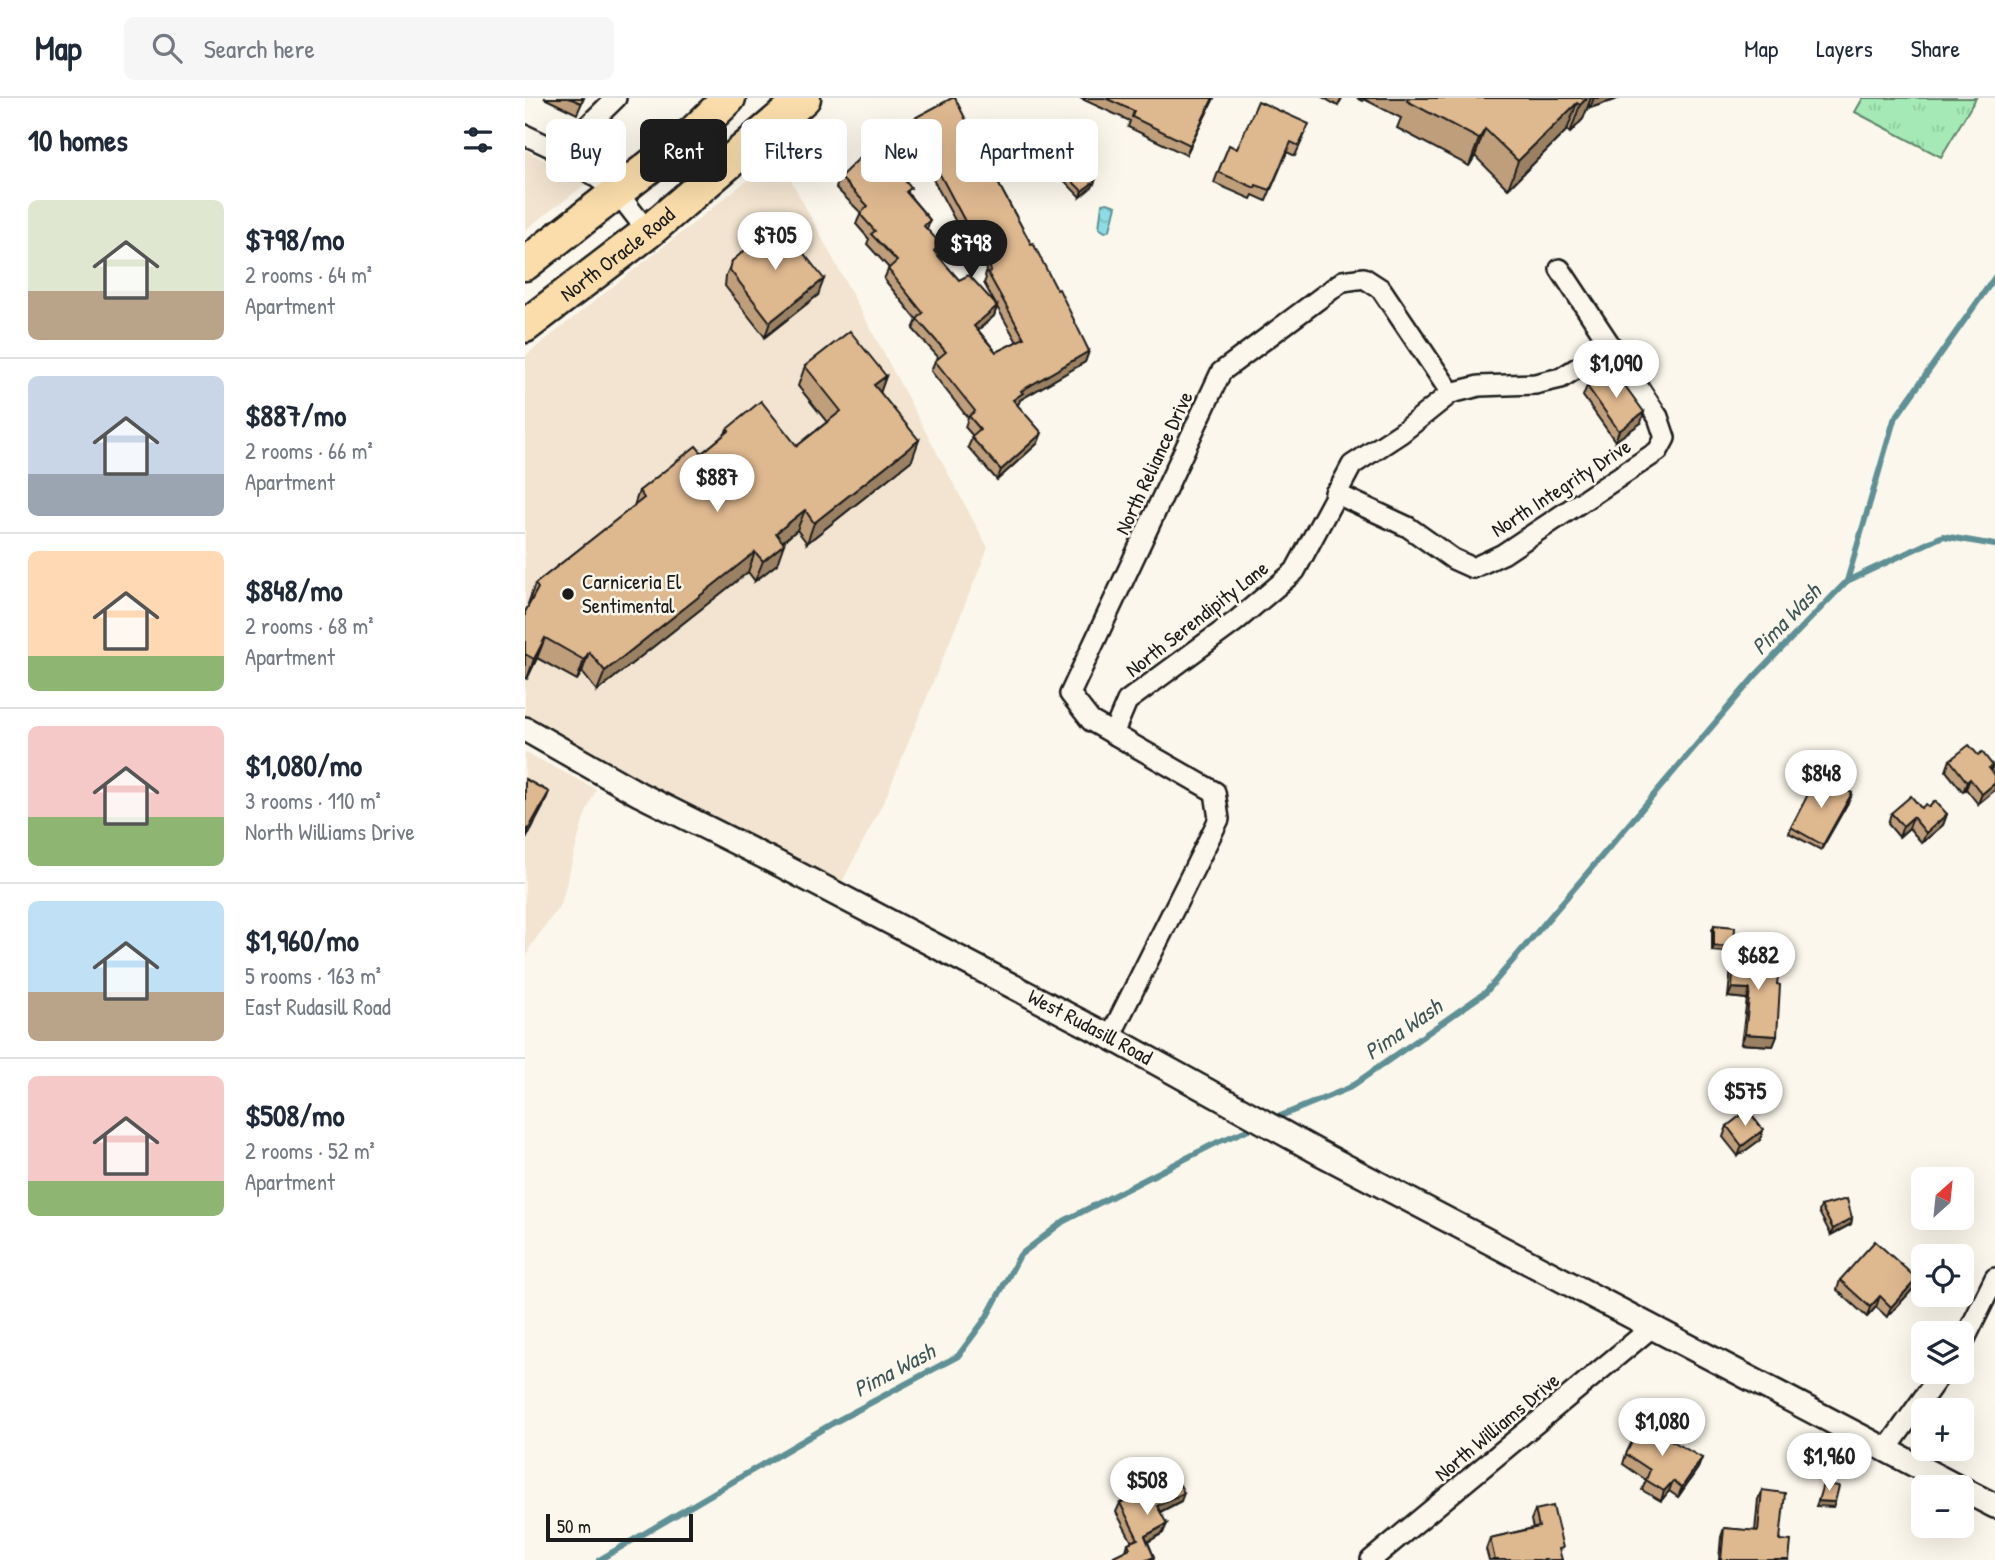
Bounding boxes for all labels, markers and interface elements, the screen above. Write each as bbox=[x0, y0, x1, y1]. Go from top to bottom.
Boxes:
search box bbox=[124, 17, 614, 80]
text: Map bbox=[35, 26, 82, 70]
icon: search bbox=[148, 29, 186, 67]
text: Search here bbox=[204, 31, 315, 66]
text: Map bbox=[1744, 32, 1778, 64]
text: Layers bbox=[1816, 32, 1873, 64]
text: Share bbox=[1911, 32, 1960, 64]
chip: Buy bbox=[546, 119, 626, 182]
chip: Rent bbox=[640, 119, 727, 182]
chip: Filters bbox=[741, 119, 847, 182]
chip: New bbox=[861, 119, 942, 182]
chip: Apartment bbox=[956, 119, 1098, 182]
text: 10 homes bbox=[28, 120, 128, 160]
icon: filters bbox=[459, 121, 497, 159]
street label: North Oracle Road bbox=[554, 200, 681, 308]
pin: $705 bbox=[734, 212, 816, 272]
text: $798/mo bbox=[245, 219, 344, 259]
text: $705 bbox=[753, 219, 797, 250]
pin: $798 bbox=[930, 220, 1012, 280]
text: $798 bbox=[950, 227, 992, 258]
icon: home bbox=[84, 228, 168, 312]
text: 2 rooms · 64 m² bbox=[245, 259, 372, 290]
text: Apartment bbox=[245, 290, 335, 321]
pin: $1,090 bbox=[1559, 341, 1673, 400]
text: $1,090 bbox=[1589, 347, 1643, 378]
street label: North Reliance Drive bbox=[1108, 386, 1200, 539]
text: $887/mo bbox=[245, 395, 346, 435]
icon: home bbox=[84, 404, 168, 488]
street label: North Integrity Drive bbox=[1485, 432, 1636, 544]
text: 2 rooms · 66 m² bbox=[245, 435, 373, 466]
pin: $887 bbox=[676, 454, 758, 514]
text: $887 bbox=[696, 461, 738, 492]
text: Apartment bbox=[245, 466, 335, 497]
street label: North Serendipity Lane bbox=[1119, 554, 1274, 684]
place label: Carniceria El Sentimental bbox=[582, 567, 682, 620]
text: $848/mo bbox=[245, 570, 343, 610]
water label: Pima Wash bbox=[1744, 575, 1828, 661]
icon: home bbox=[84, 579, 168, 663]
marker: Carniceria El Sentimental bbox=[560, 586, 576, 602]
text: 2 rooms · 68 m² bbox=[245, 610, 373, 641]
text: Apartment bbox=[245, 641, 335, 672]
text: $1,080/mo bbox=[245, 745, 362, 785]
pin: $848 bbox=[1780, 750, 1862, 810]
icon: home bbox=[84, 754, 168, 838]
text: $848 bbox=[1801, 757, 1841, 788]
text: 3 rooms · 110 m² bbox=[245, 785, 381, 816]
text: North Williams Drive bbox=[245, 816, 415, 847]
text: $1,960/mo bbox=[245, 920, 359, 960]
icon: home bbox=[84, 929, 168, 1013]
pin: $682 bbox=[1717, 932, 1799, 992]
text: $682 bbox=[1737, 939, 1779, 970]
text: 5 rooms · 163 m² bbox=[245, 960, 381, 991]
street label: West Rudasill Road bbox=[1023, 982, 1158, 1072]
water label: Pima Wash bbox=[1358, 990, 1449, 1066]
text: East Rudasill Road bbox=[245, 991, 391, 1022]
pin: $575 bbox=[1704, 1068, 1786, 1128]
text: $575 bbox=[1724, 1075, 1766, 1106]
text: $508/mo bbox=[245, 1095, 345, 1135]
icon: home bbox=[84, 1104, 168, 1188]
text: 2 rooms · 52 m² bbox=[245, 1135, 375, 1166]
text: Apartment bbox=[245, 1166, 335, 1197]
north arrow bbox=[1911, 1167, 1974, 1230]
map controls bbox=[1911, 1167, 1974, 1538]
button: locate bbox=[1911, 1244, 1974, 1307]
button: layers bbox=[1911, 1321, 1974, 1384]
water label: Pima Wash bbox=[848, 1335, 941, 1404]
street label: North Williams Drive bbox=[1428, 1366, 1565, 1488]
pin: $1,080 bbox=[1605, 1398, 1719, 1458]
button: + bbox=[1911, 1398, 1974, 1461]
text: $1,080 bbox=[1634, 1405, 1690, 1436]
pin: $1,960 bbox=[1772, 1434, 1886, 1493]
text: $1,960 bbox=[1803, 1440, 1855, 1471]
pin: $508 bbox=[1106, 1458, 1188, 1517]
text: $508 bbox=[1126, 1464, 1168, 1495]
button: − bbox=[1911, 1475, 1974, 1538]
scale bar bbox=[546, 1511, 693, 1543]
text: 50 m bbox=[557, 1513, 591, 1539]

